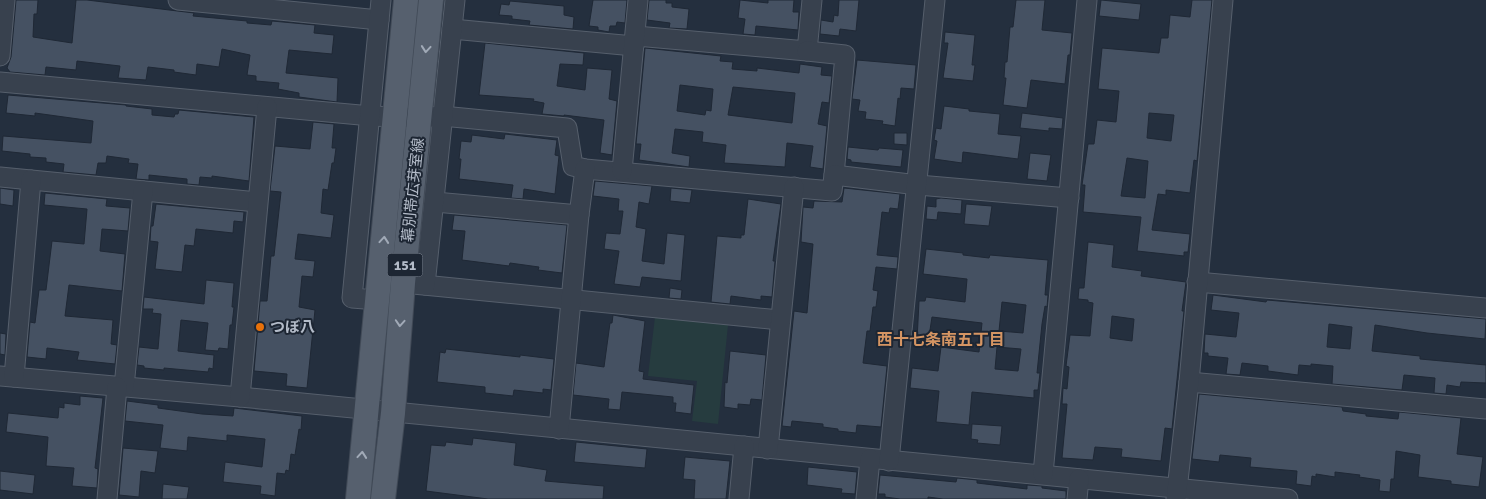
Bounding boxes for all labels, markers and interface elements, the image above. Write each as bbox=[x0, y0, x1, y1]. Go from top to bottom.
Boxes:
one-way arrow bbox=[421, 45, 432, 53]
street label: 幕別帯広芽室線 bbox=[399, 137, 427, 243]
one-way arrow bbox=[378, 236, 389, 244]
road number: 151 bbox=[388, 254, 422, 276]
place label: つぼ八 bbox=[270, 318, 315, 336]
one-way arrow bbox=[394, 319, 405, 327]
marker: つぼ八 bbox=[254, 321, 266, 333]
district label: 西十七条南五丁目 bbox=[877, 330, 1005, 350]
one-way arrow bbox=[356, 451, 367, 459]

